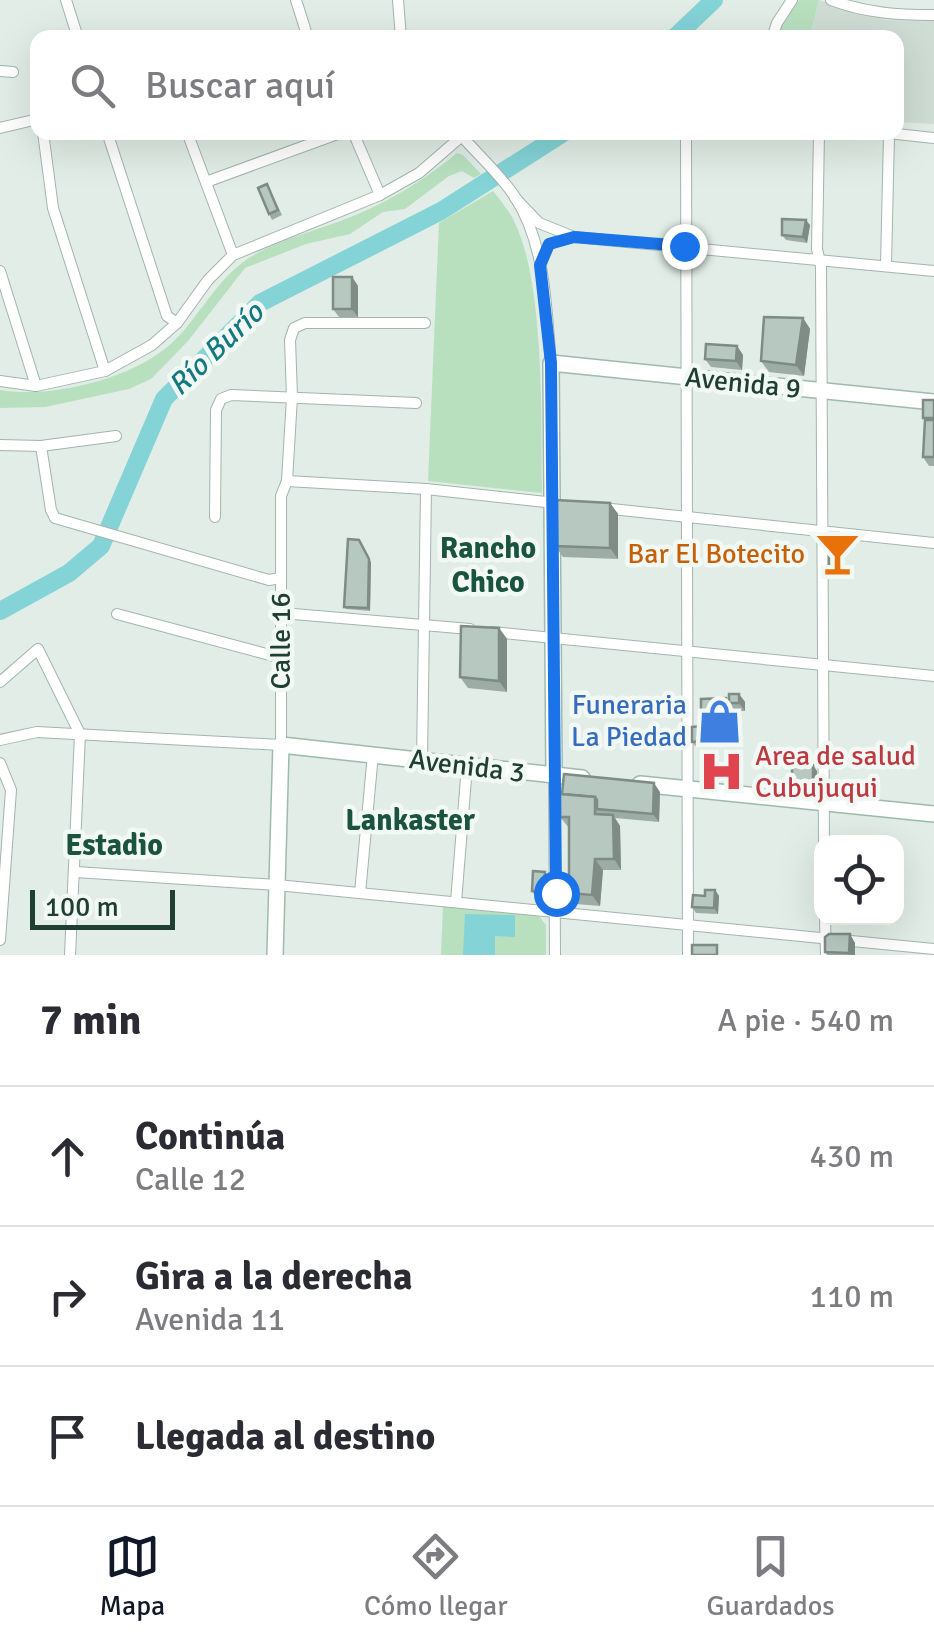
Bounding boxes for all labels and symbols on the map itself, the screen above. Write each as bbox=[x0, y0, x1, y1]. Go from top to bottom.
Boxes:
route end bbox=[662, 224, 708, 270]
water label: Río Burío bbox=[161, 294, 272, 403]
street label: Avenida 9 bbox=[683, 360, 803, 406]
district label: Rancho Chico bbox=[440, 530, 536, 601]
bar icon: Bar El Botecito bbox=[814, 530, 862, 578]
place label: Bar El Botecito bbox=[627, 537, 805, 571]
street label: Calle 16 bbox=[264, 592, 298, 690]
place label: Funeraria La Piedad bbox=[571, 688, 687, 754]
shop icon: Funeraria La Piedad bbox=[696, 697, 744, 745]
place label: Area de salud Cubujuqui bbox=[755, 739, 916, 805]
street label: Avenida 3 bbox=[407, 742, 527, 790]
hospital icon: Area de salud Cubujuqui bbox=[698, 748, 746, 796]
district label: Lankaster bbox=[345, 802, 475, 839]
district label: Estadio bbox=[65, 827, 163, 864]
route start bbox=[534, 871, 580, 917]
scale bar bbox=[30, 885, 175, 930]

